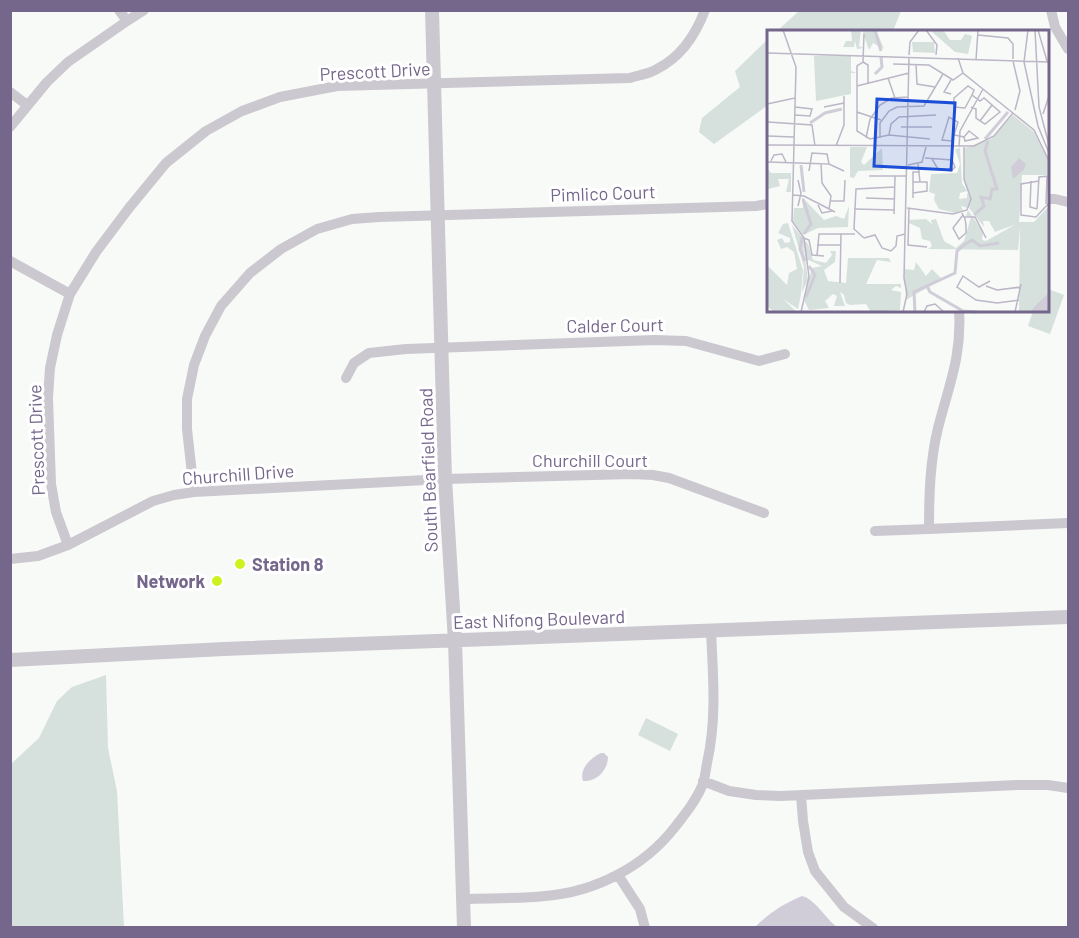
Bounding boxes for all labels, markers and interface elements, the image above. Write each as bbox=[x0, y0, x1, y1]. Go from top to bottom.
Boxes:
inset map bbox=[767, 30, 1049, 312]
street label: Prescott Drive bbox=[319, 57, 431, 85]
street label: Pimlico Court bbox=[550, 180, 656, 206]
street label: Calder Court bbox=[566, 313, 664, 337]
street label: Prescott Drive bbox=[23, 384, 49, 496]
street label: South Bearfield Road bbox=[414, 387, 442, 553]
street label: Churchill Court bbox=[532, 449, 648, 471]
street label: Churchill Drive bbox=[181, 459, 295, 489]
place label: Station 8 bbox=[252, 553, 324, 575]
marker: Station 8 bbox=[233, 557, 247, 571]
place label: Network bbox=[137, 570, 205, 592]
marker: Network bbox=[210, 574, 224, 588]
street label: East Nifong Boulevard bbox=[453, 605, 625, 633]

